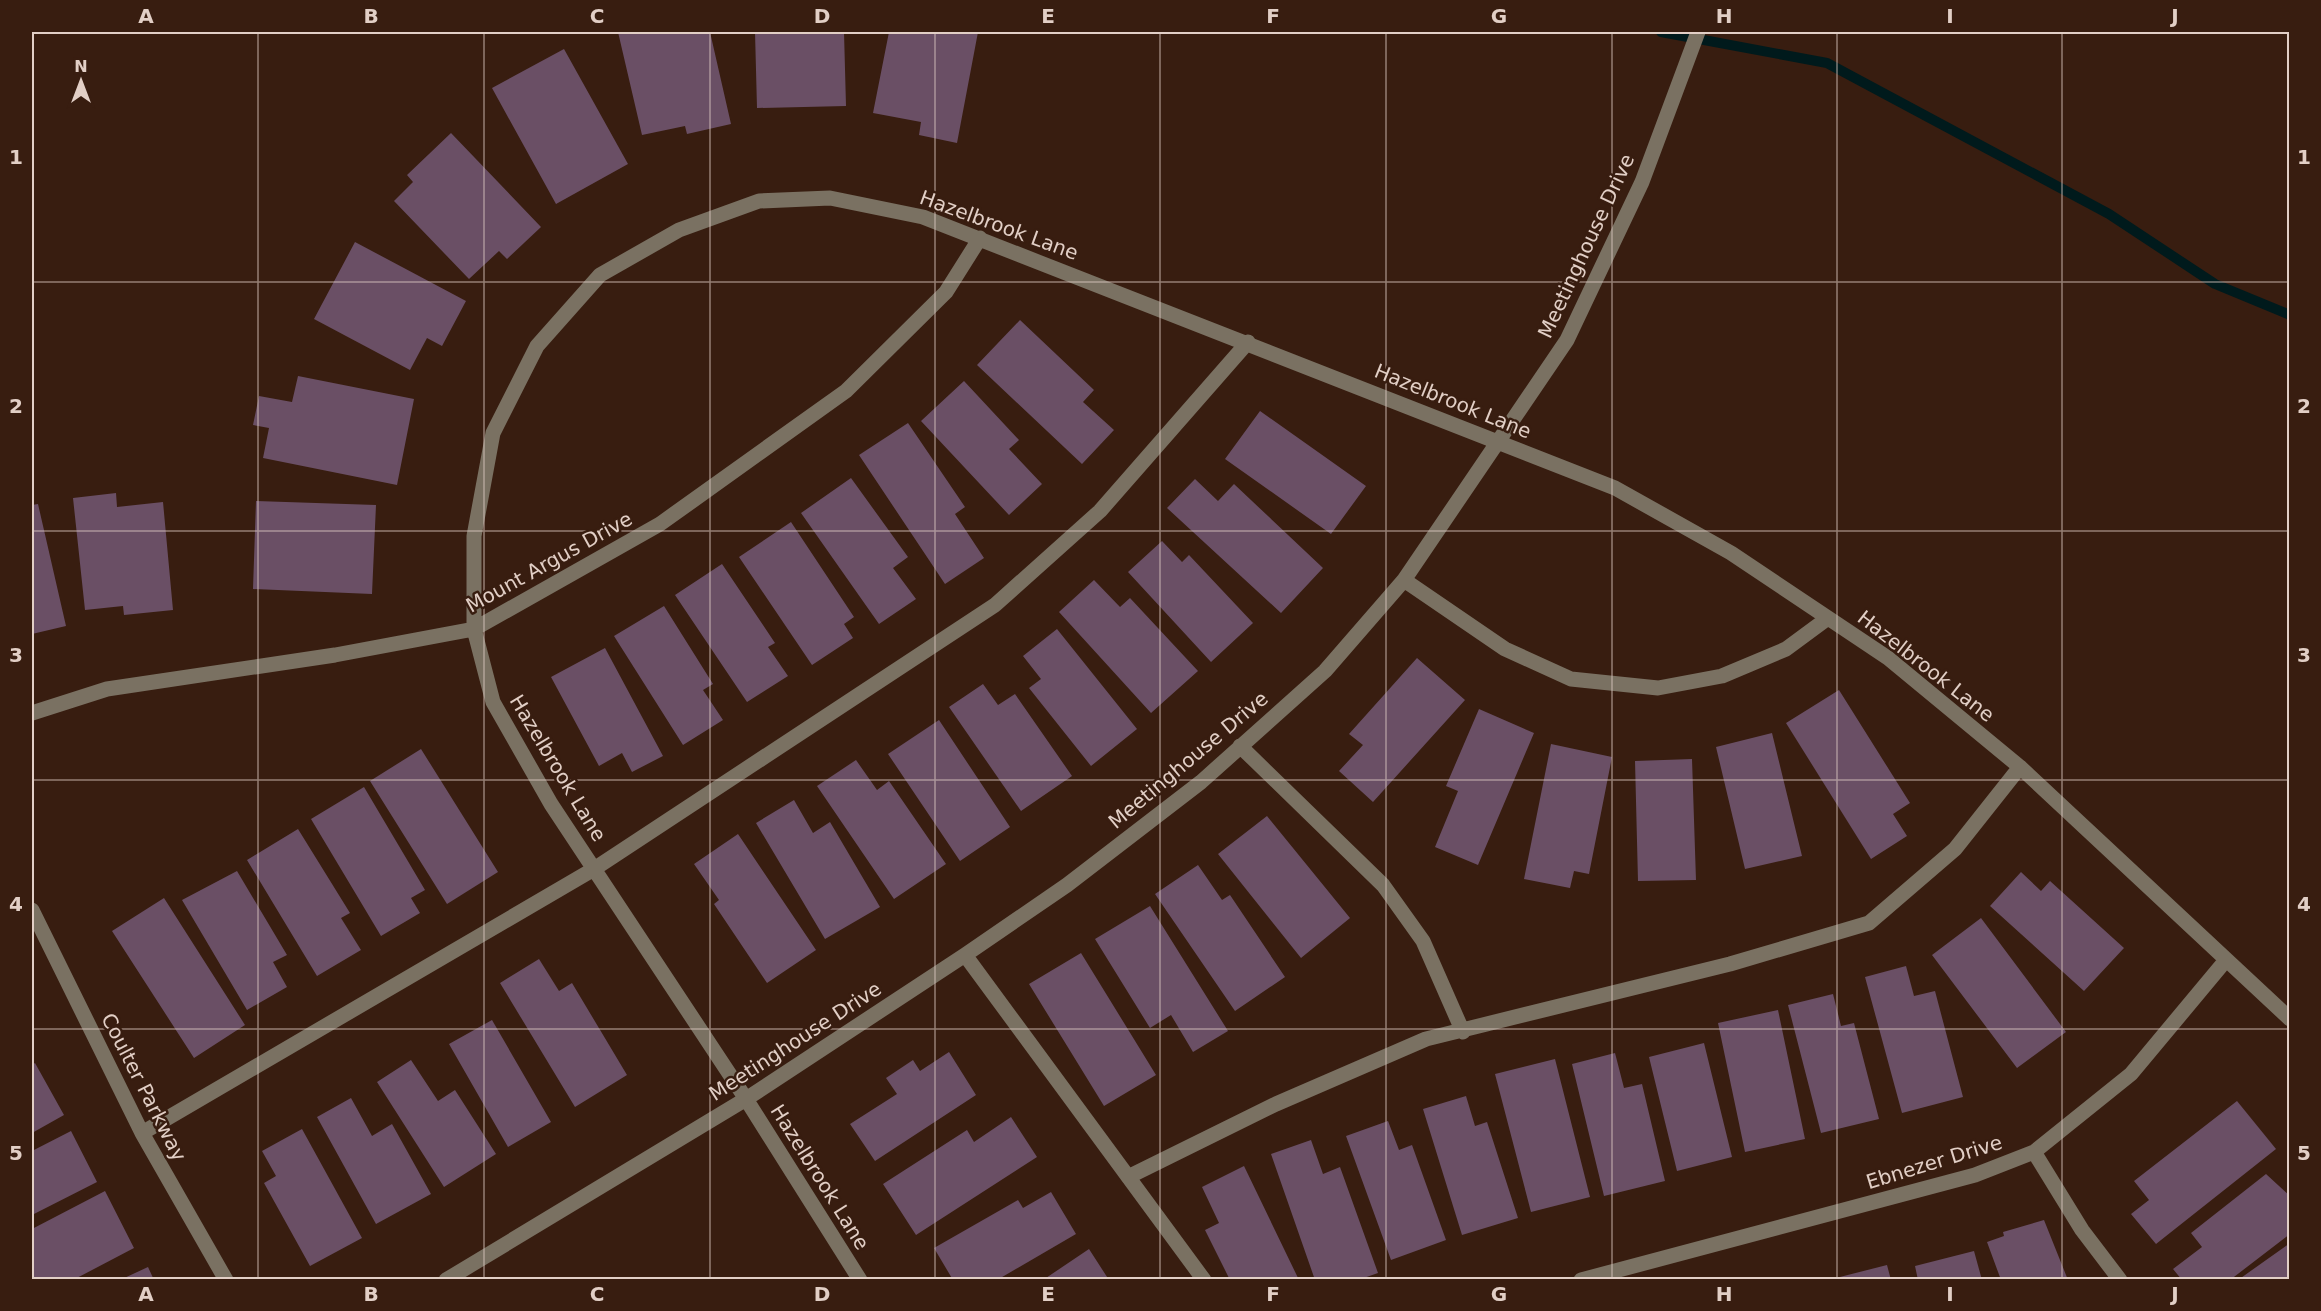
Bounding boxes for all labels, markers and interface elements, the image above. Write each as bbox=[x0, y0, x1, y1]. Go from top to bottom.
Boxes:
text: A bbox=[138, 4, 154, 28]
text: B bbox=[363, 4, 379, 28]
text: C bbox=[590, 4, 604, 28]
text: D bbox=[814, 4, 830, 28]
text: E bbox=[1041, 4, 1055, 28]
text: F bbox=[1266, 4, 1280, 28]
text: G bbox=[1491, 4, 1507, 28]
text: H bbox=[1716, 4, 1732, 28]
text: I bbox=[1946, 4, 1954, 28]
text: J bbox=[2169, 4, 2179, 28]
north arrow bbox=[51, 51, 111, 111]
text: N bbox=[74, 57, 88, 76]
text: 1 bbox=[9, 145, 23, 169]
text: 1 bbox=[2297, 145, 2311, 169]
street label: Meetinghouse Drive bbox=[1533, 150, 1639, 342]
street label: Hazelbrook Lane bbox=[916, 185, 1082, 265]
street label: Hazelbrook Lane bbox=[1371, 359, 1535, 443]
text: 2 bbox=[9, 394, 23, 418]
text: 2 bbox=[2297, 394, 2311, 418]
street label: Mount Argus Drive bbox=[462, 506, 636, 618]
street label: Hazelbrook Lane bbox=[1853, 605, 1999, 727]
text: 3 bbox=[9, 643, 23, 667]
text: 3 bbox=[2297, 643, 2311, 667]
street label: Meetinghouse Drive bbox=[1103, 686, 1273, 834]
street label: Hazelbrook Lane bbox=[505, 690, 611, 846]
text: 4 bbox=[9, 892, 23, 916]
text: 4 bbox=[2297, 892, 2311, 916]
street label: Meetinghouse Drive bbox=[704, 976, 886, 1106]
street label: Coulter Parkway bbox=[96, 1009, 192, 1165]
street label: Hazelbrook Lane bbox=[766, 1100, 874, 1254]
street label: Ebnezer Drive bbox=[1863, 1130, 2005, 1194]
text: 5 bbox=[9, 1141, 23, 1165]
text: 5 bbox=[2297, 1141, 2311, 1165]
text: A bbox=[138, 1282, 154, 1306]
text: B bbox=[363, 1282, 379, 1306]
text: C bbox=[590, 1282, 604, 1306]
text: D bbox=[814, 1282, 830, 1306]
text: E bbox=[1041, 1282, 1055, 1306]
text: F bbox=[1266, 1282, 1280, 1306]
text: G bbox=[1491, 1282, 1507, 1306]
text: H bbox=[1716, 1282, 1732, 1306]
text: I bbox=[1946, 1282, 1954, 1306]
text: J bbox=[2169, 1282, 2179, 1306]

